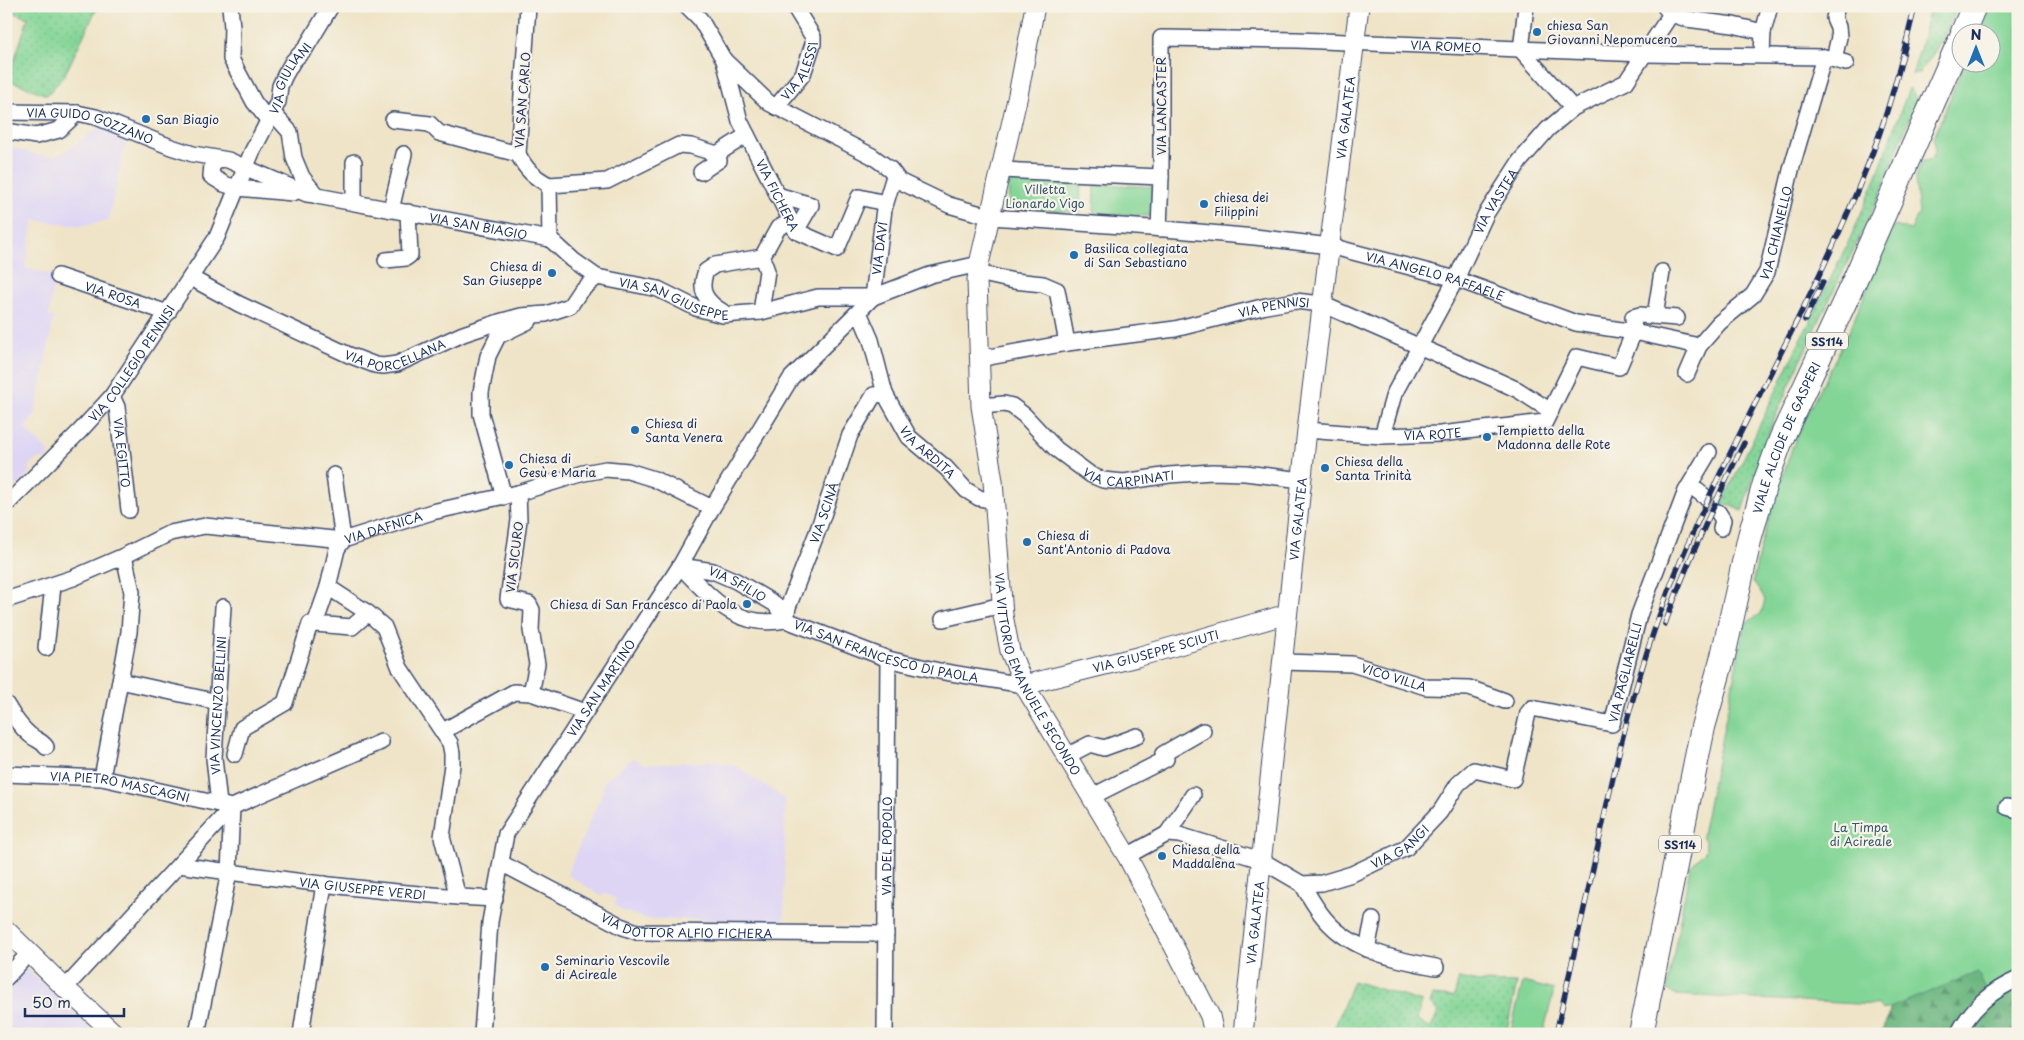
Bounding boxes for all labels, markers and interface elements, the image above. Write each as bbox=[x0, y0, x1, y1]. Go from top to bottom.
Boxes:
place label: chiesa San Giovanni Nepomuceno bbox=[1547, 16, 1678, 48]
north arrow bbox=[1952, 22, 2002, 72]
text: N bbox=[1970, 24, 1982, 45]
marker: chiesa San Giovanni Nepomuceno bbox=[1531, 26, 1543, 38]
street label: VIA ROMEO bbox=[1410, 36, 1482, 56]
street label: VIA GIULIANI bbox=[264, 39, 316, 117]
street label: VIA ALESSI bbox=[776, 42, 822, 104]
street label: VIA SAN CARLO bbox=[510, 51, 534, 149]
street label: VIA LANCASTER bbox=[1152, 56, 1170, 155]
street label: VIA GALATEA bbox=[1331, 75, 1359, 160]
street label: VIA GUIDO GOZZANO bbox=[26, 103, 156, 148]
place label: San Biagio bbox=[156, 110, 219, 128]
marker: San Biagio bbox=[140, 113, 152, 125]
street label: VIA FICHERA bbox=[752, 156, 804, 234]
street label: VIA VASTEA bbox=[1469, 165, 1522, 236]
park label: Villetta Lionardo Vigo bbox=[1005, 180, 1085, 212]
street label: VIA CHIANELLO bbox=[1755, 184, 1796, 284]
place label: chiesa dei Filippini bbox=[1214, 188, 1269, 220]
marker: chiesa dei Filippini bbox=[1198, 198, 1210, 210]
street label: VIA SAN BIAGIO bbox=[428, 208, 529, 244]
street label: VIA DAVÌ bbox=[867, 220, 891, 276]
place label: Basilica collegiata di San Sebastiano bbox=[1084, 239, 1189, 271]
street label: VIA ANGELO RAFFAELE bbox=[1364, 247, 1507, 305]
marker: Basilica collegiata di San Sebastiano bbox=[1068, 249, 1080, 261]
place label: Chiesa di San Giuseppe bbox=[462, 257, 542, 289]
marker: Chiesa di San Giuseppe bbox=[546, 267, 558, 279]
street label: VIA SAN GIUSEPPE bbox=[617, 273, 730, 324]
street label: VIA ROSA bbox=[82, 277, 144, 312]
street label: VIA PENNISI bbox=[1236, 292, 1311, 322]
street label: VIA COLLEGIO PENNISI bbox=[84, 301, 179, 425]
road number: SS114 bbox=[1806, 332, 1848, 350]
street label: VIA PORCELLANA bbox=[342, 334, 448, 375]
street label: VIALE ALCIDE DE GASPERI bbox=[1748, 359, 1825, 516]
place label: Chiesa di Santa Venera bbox=[645, 414, 724, 446]
street label: VIA EGITTO bbox=[109, 417, 135, 489]
place label: Tempietto della Madonna delle Rote bbox=[1497, 421, 1610, 453]
street label: VIA ARDITA bbox=[895, 422, 960, 482]
street label: VIA ROTE bbox=[1404, 423, 1462, 444]
marker: Chiesa di Santa Venera bbox=[629, 424, 641, 436]
marker: Tempietto della Madonna delle Rote bbox=[1481, 431, 1493, 443]
place label: Chiesa di Gesù e Maria bbox=[519, 449, 596, 481]
place label: Chiesa della Santa Trinità bbox=[1335, 452, 1412, 484]
marker: Chiesa di Gesù e Maria bbox=[503, 459, 515, 471]
marker: Chiesa della Santa Trinità bbox=[1319, 462, 1331, 474]
street label: VIA CARPINATI bbox=[1079, 463, 1175, 491]
street label: VIA GALATEA bbox=[1284, 476, 1311, 561]
street label: VIA SCINÀ bbox=[805, 480, 843, 546]
street label: VIA DAFNICA bbox=[342, 507, 424, 548]
street label: VIA SICURO bbox=[501, 520, 527, 594]
place label: Chiesa di Sant'Antonio di Padova bbox=[1037, 526, 1171, 558]
marker: Chiesa di Sant'Antonio di Padova bbox=[1021, 536, 1033, 548]
street label: VIA SFILIO bbox=[706, 561, 770, 606]
street label: VIA VITTORIO EMANUELE SECONDO bbox=[991, 572, 1085, 779]
place label: Chiesa di San Francesco di Paola bbox=[550, 595, 738, 613]
marker: Chiesa di San Francesco di Paola bbox=[741, 598, 753, 610]
street label: VIA SAN FRANCESCO DI PAOLA bbox=[791, 615, 980, 686]
street label: VIA PAGLIARELLI bbox=[1604, 621, 1646, 724]
street label: VIA GIUSEPPE SCIUTI bbox=[1091, 625, 1221, 677]
street label: VIA VINCENZO BELLINI bbox=[205, 636, 230, 776]
street label: VIA SAN MARTINO bbox=[563, 636, 639, 740]
street label: VICO VILLA bbox=[1359, 658, 1429, 696]
street label: VIA PIETRO MASCAGNI bbox=[50, 767, 192, 806]
street label: VIA DEL POPOLO bbox=[877, 797, 896, 896]
park label: La Timpa di Acireale bbox=[1830, 818, 1892, 850]
street label: VIA GANGI bbox=[1368, 820, 1433, 873]
road number: SS114 bbox=[1659, 836, 1701, 852]
place label: Chiesa della Maddalena bbox=[1172, 840, 1240, 872]
marker: Chiesa della Maddalena bbox=[1156, 850, 1168, 862]
street label: VIA GIUSEPPE VERDI bbox=[298, 872, 426, 903]
street label: VIA GALATEA bbox=[1241, 880, 1268, 965]
street label: VIA DOTTOR ALFIO FICHERA bbox=[598, 908, 772, 942]
place label: Seminario Vescovile di Acireale bbox=[555, 951, 670, 983]
marker: Seminario Vescovile di Acireale bbox=[539, 961, 551, 973]
scale bar bbox=[25, 985, 124, 1017]
text: 50 m bbox=[32, 990, 71, 1013]

